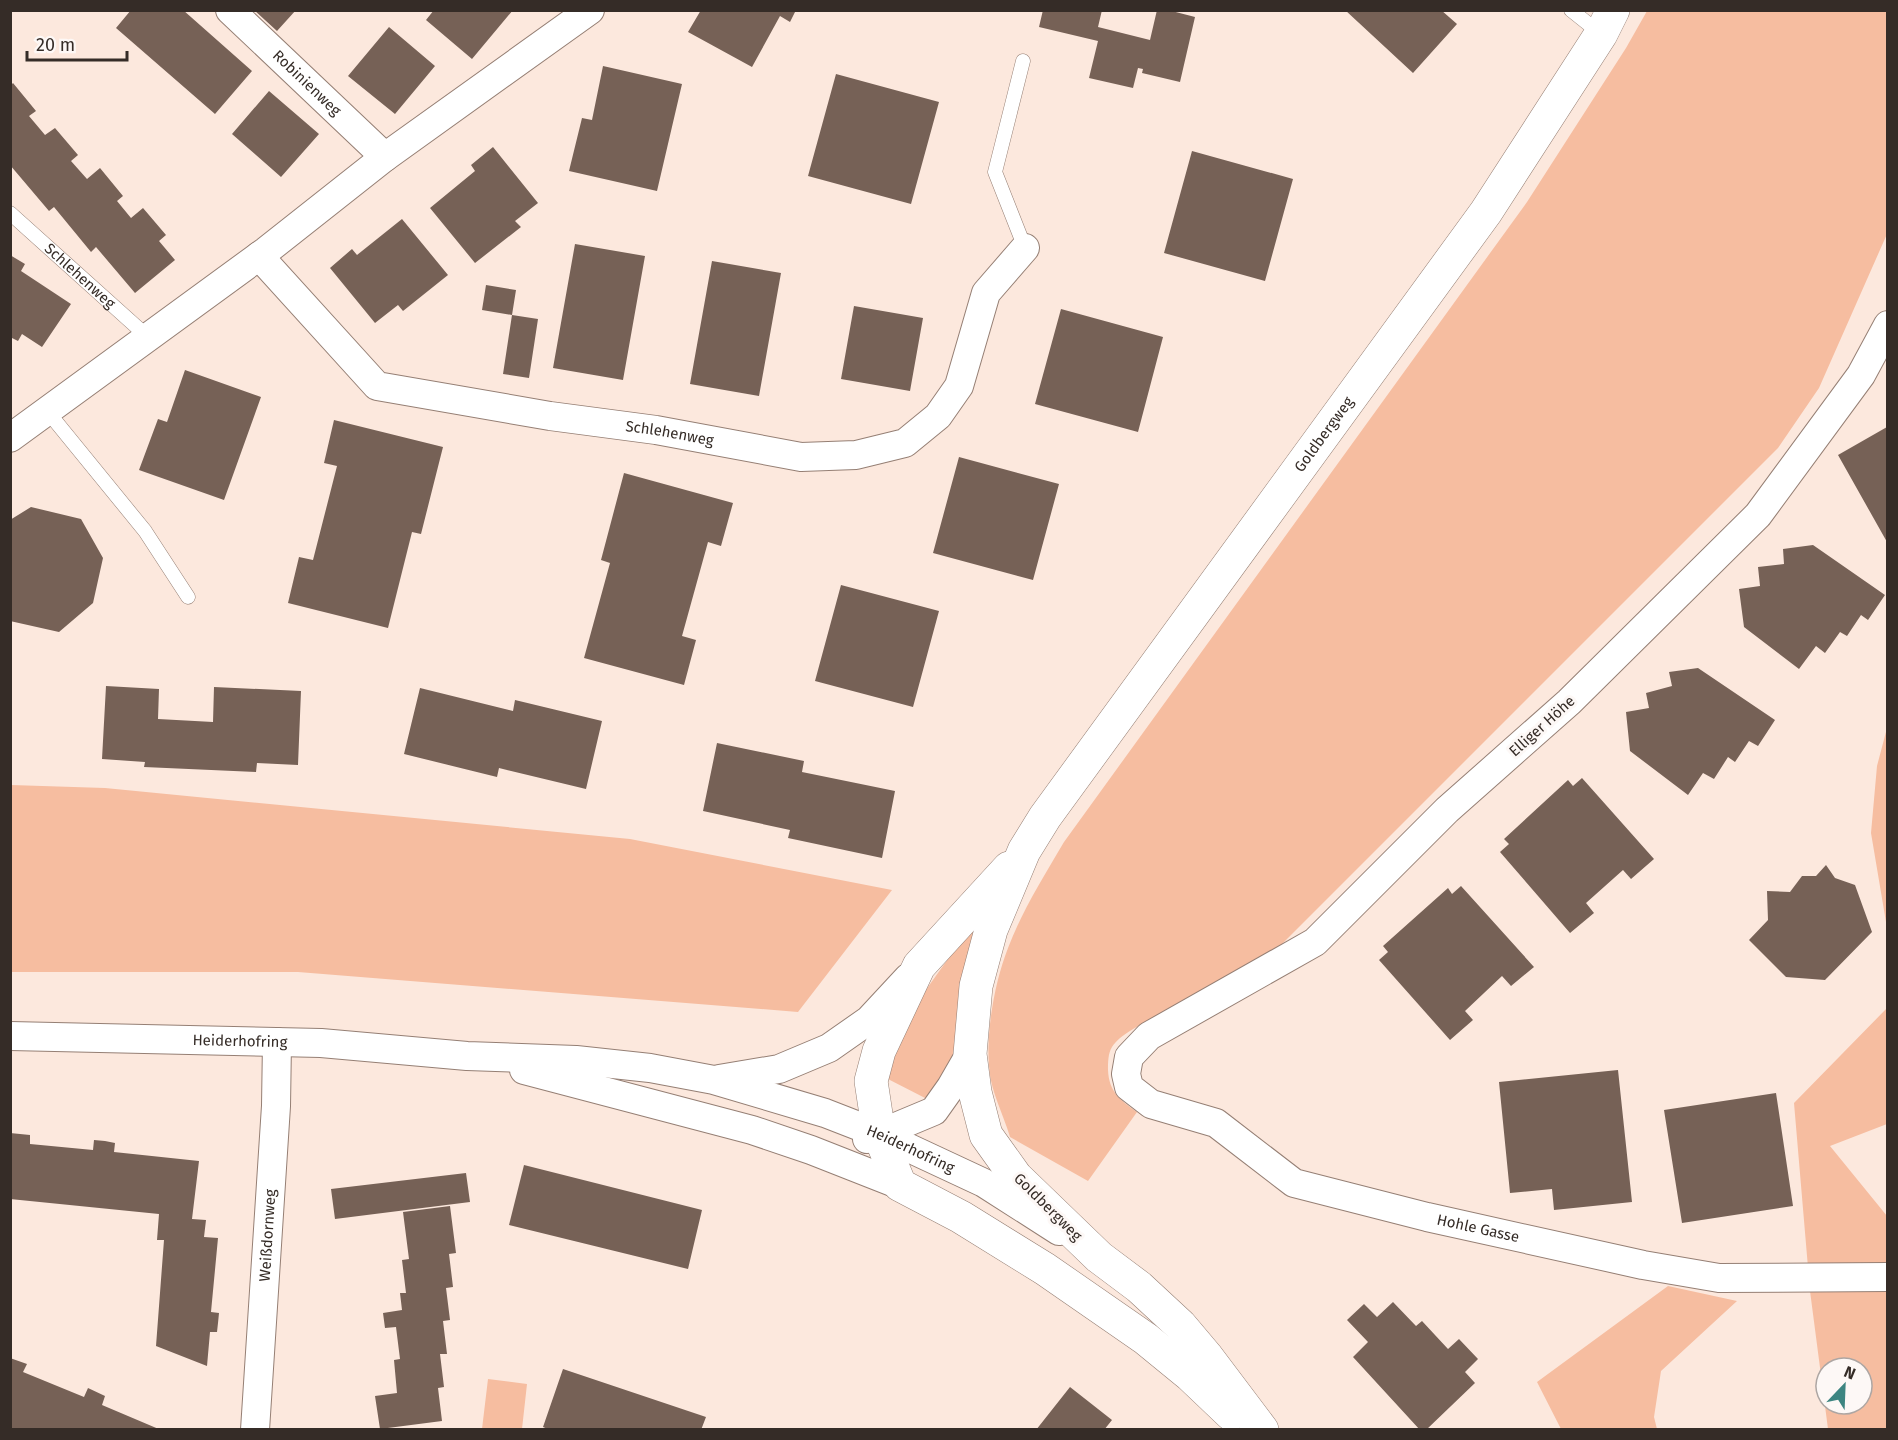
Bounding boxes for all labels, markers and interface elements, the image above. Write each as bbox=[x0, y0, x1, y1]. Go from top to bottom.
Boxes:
scale bar bbox=[27, 24, 128, 62]
text: 20 m bbox=[36, 34, 75, 56]
street label: Robinienweg bbox=[269, 46, 345, 120]
street label: Schlehenweg bbox=[41, 239, 119, 313]
street label: Goldbergweg bbox=[1290, 393, 1357, 476]
street label: Schlehenweg bbox=[624, 417, 715, 450]
street label: Elliger Höhe bbox=[1505, 692, 1579, 760]
street label: Heiderhofring bbox=[192, 1031, 288, 1051]
street label: Heiderhofring bbox=[864, 1121, 958, 1177]
street label: Goldbergweg bbox=[1010, 1169, 1086, 1245]
street label: Weißdornweg bbox=[256, 1188, 280, 1282]
street label: Hohle Gasse bbox=[1435, 1210, 1521, 1246]
north arrow bbox=[1814, 1356, 1874, 1416]
text: N bbox=[1841, 1362, 1858, 1383]

